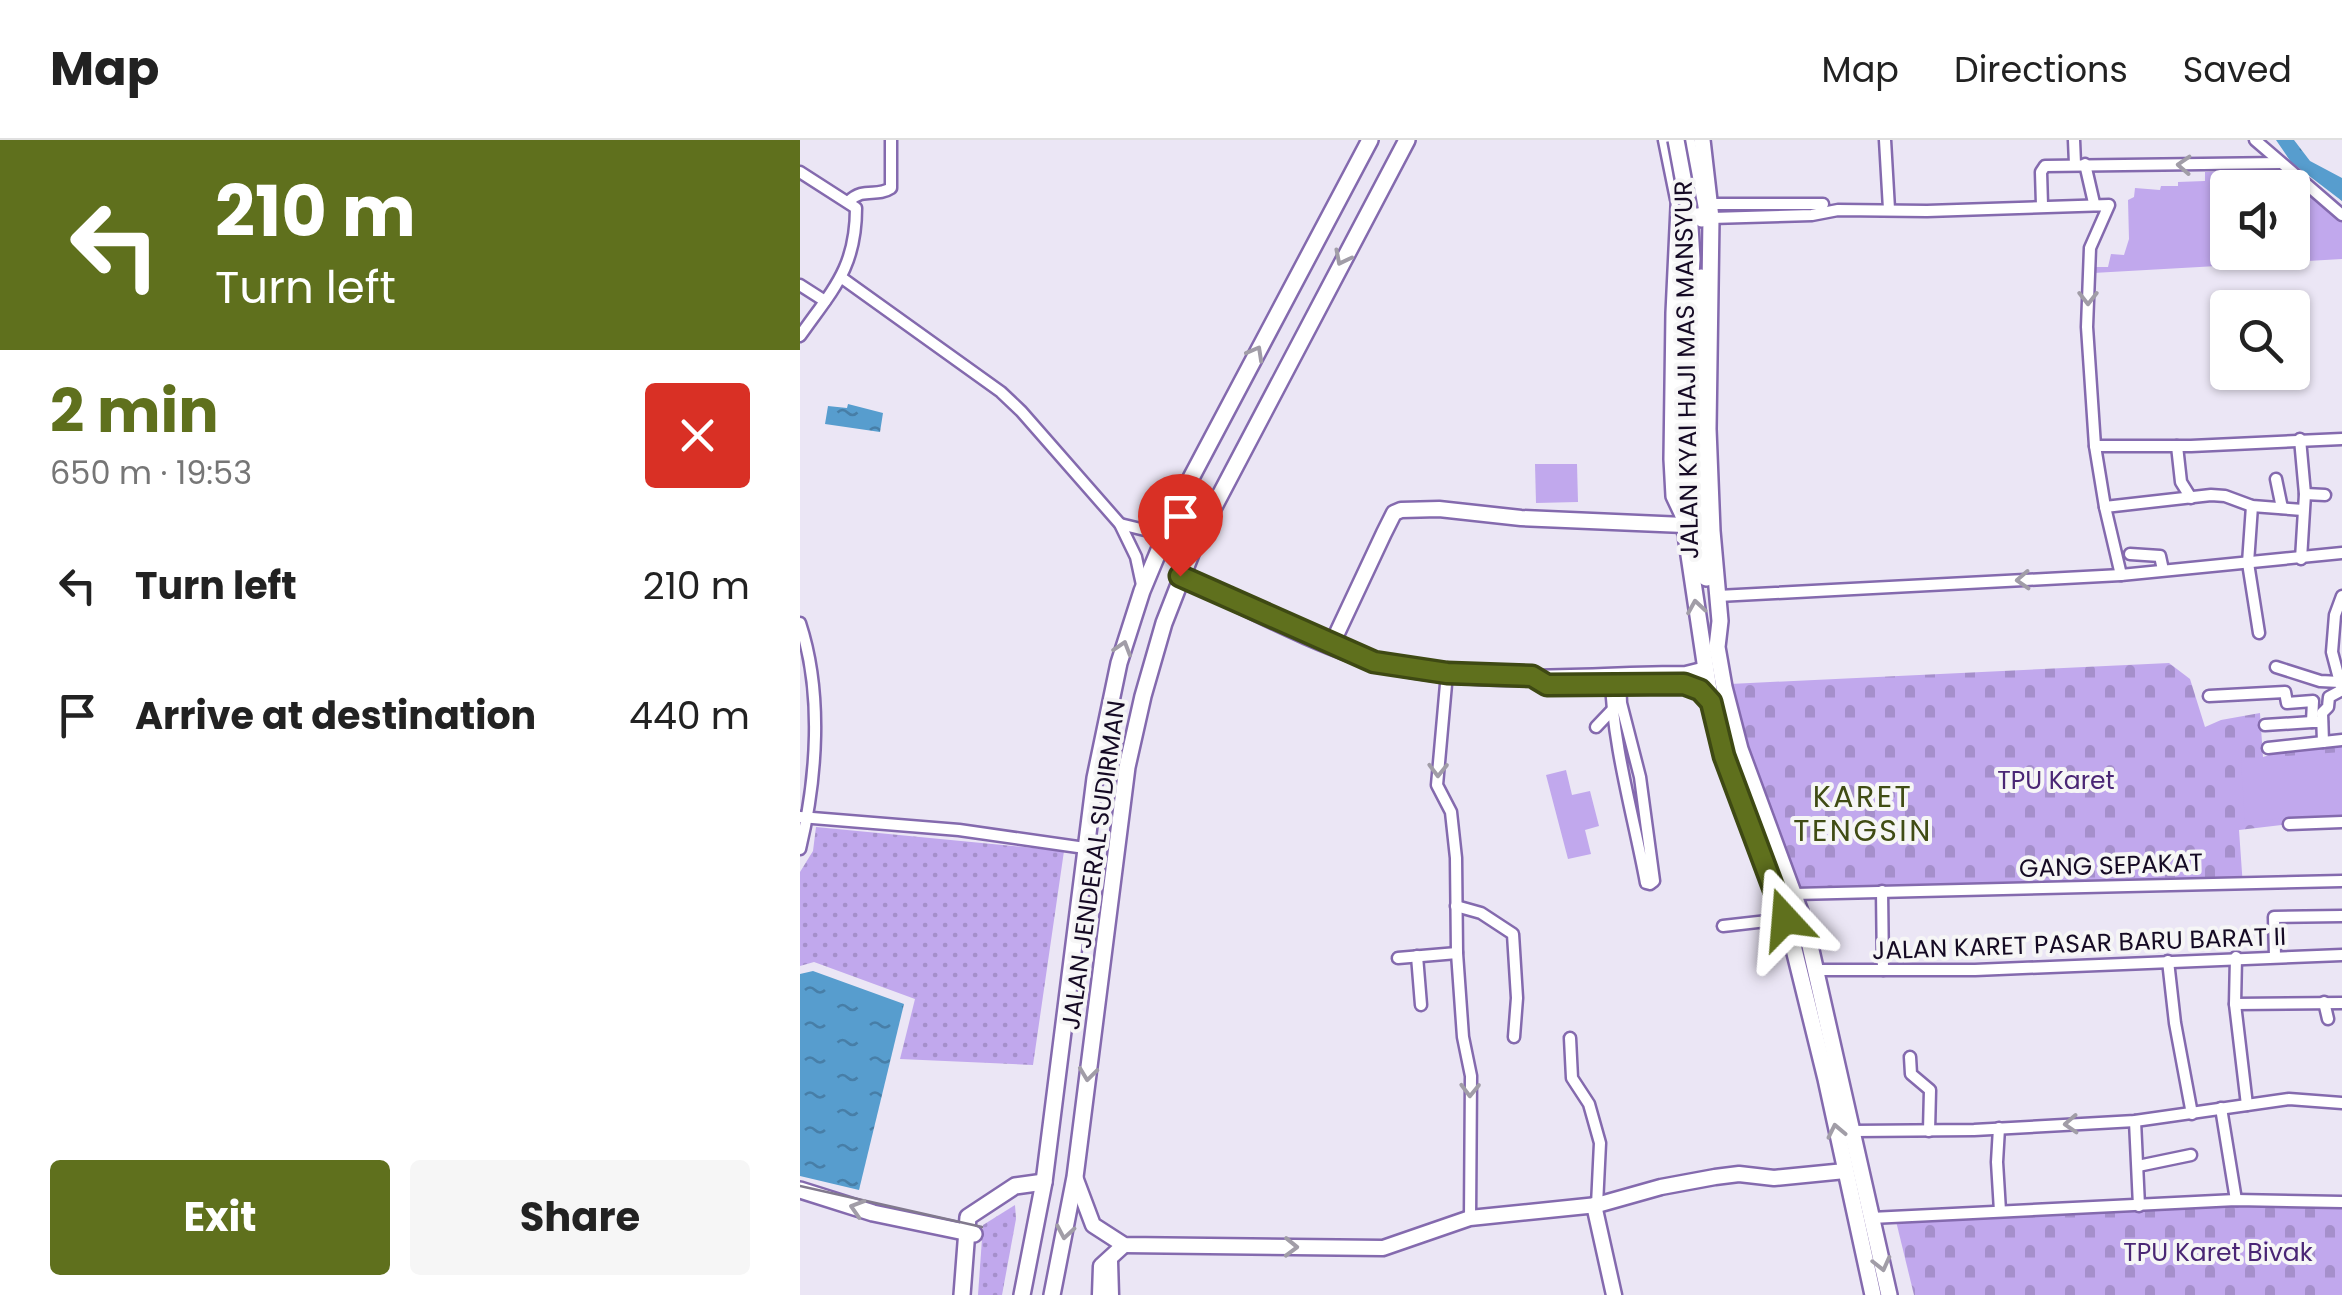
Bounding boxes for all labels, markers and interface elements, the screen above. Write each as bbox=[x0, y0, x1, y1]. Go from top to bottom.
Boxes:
text: Map bbox=[50, 35, 159, 102]
text: Map bbox=[1822, 45, 1899, 94]
text: Directions bbox=[1954, 45, 2128, 94]
text: Saved bbox=[2183, 45, 2292, 94]
one-way arrow bbox=[2176, 155, 2192, 176]
text: 210 m bbox=[215, 162, 416, 261]
map controls bbox=[2210, 170, 2310, 390]
button: sound bbox=[2210, 170, 2310, 270]
icon: left bbox=[50, 180, 180, 310]
street label: JALAN KYAI HAJI MAS MANSYUR bbox=[1666, 180, 1707, 560]
one-way arrow bbox=[1334, 248, 1354, 266]
text: Turn left bbox=[215, 256, 396, 319]
one-way arrow bbox=[2077, 290, 2098, 306]
button: search bbox=[2210, 290, 2310, 390]
one-way arrow bbox=[1244, 345, 1264, 363]
text: 2 min bbox=[50, 369, 219, 453]
button: close bbox=[645, 383, 750, 488]
text: 650 m · 19:53 bbox=[50, 450, 252, 495]
pin bbox=[1138, 474, 1223, 577]
icon: arrive bbox=[1153, 489, 1208, 544]
icon: left bbox=[50, 558, 105, 613]
text: Turn left bbox=[135, 559, 297, 612]
text: 210 m bbox=[643, 559, 750, 612]
one-way arrow bbox=[2015, 569, 2031, 590]
one-way arrow bbox=[1686, 599, 1707, 615]
one-way arrow bbox=[1111, 641, 1132, 658]
icon: arrive bbox=[50, 688, 105, 743]
text: Arrive at destination bbox=[135, 689, 536, 742]
text: 440 m bbox=[629, 689, 750, 742]
street label: JALAN JENDERAL SUDIRMAN bbox=[1053, 698, 1134, 1032]
one-way arrow bbox=[1427, 763, 1449, 778]
park label: TPU Karet bbox=[1997, 763, 2115, 798]
district label: KARET TENGSIN bbox=[1793, 775, 1933, 852]
street label: GANG SEPAKAT bbox=[2018, 845, 2204, 886]
position arrow bbox=[1733, 867, 1837, 971]
street label: JALAN KARET PASAR BARU BARAT II bbox=[1871, 919, 2287, 968]
one-way arrow bbox=[1078, 1066, 1099, 1082]
one-way arrow bbox=[1460, 1082, 1481, 1098]
one-way arrow bbox=[2063, 1113, 2079, 1134]
one-way arrow bbox=[1827, 1123, 1848, 1140]
button: Exit bbox=[50, 1160, 390, 1275]
button: Share bbox=[410, 1160, 750, 1275]
one-way arrow bbox=[850, 1199, 867, 1220]
one-way arrow bbox=[1056, 1224, 1077, 1241]
park label: TPU Karet Bivak bbox=[2123, 1235, 2313, 1270]
one-way arrow bbox=[1283, 1237, 1299, 1258]
one-way arrow bbox=[1870, 1255, 1891, 1272]

